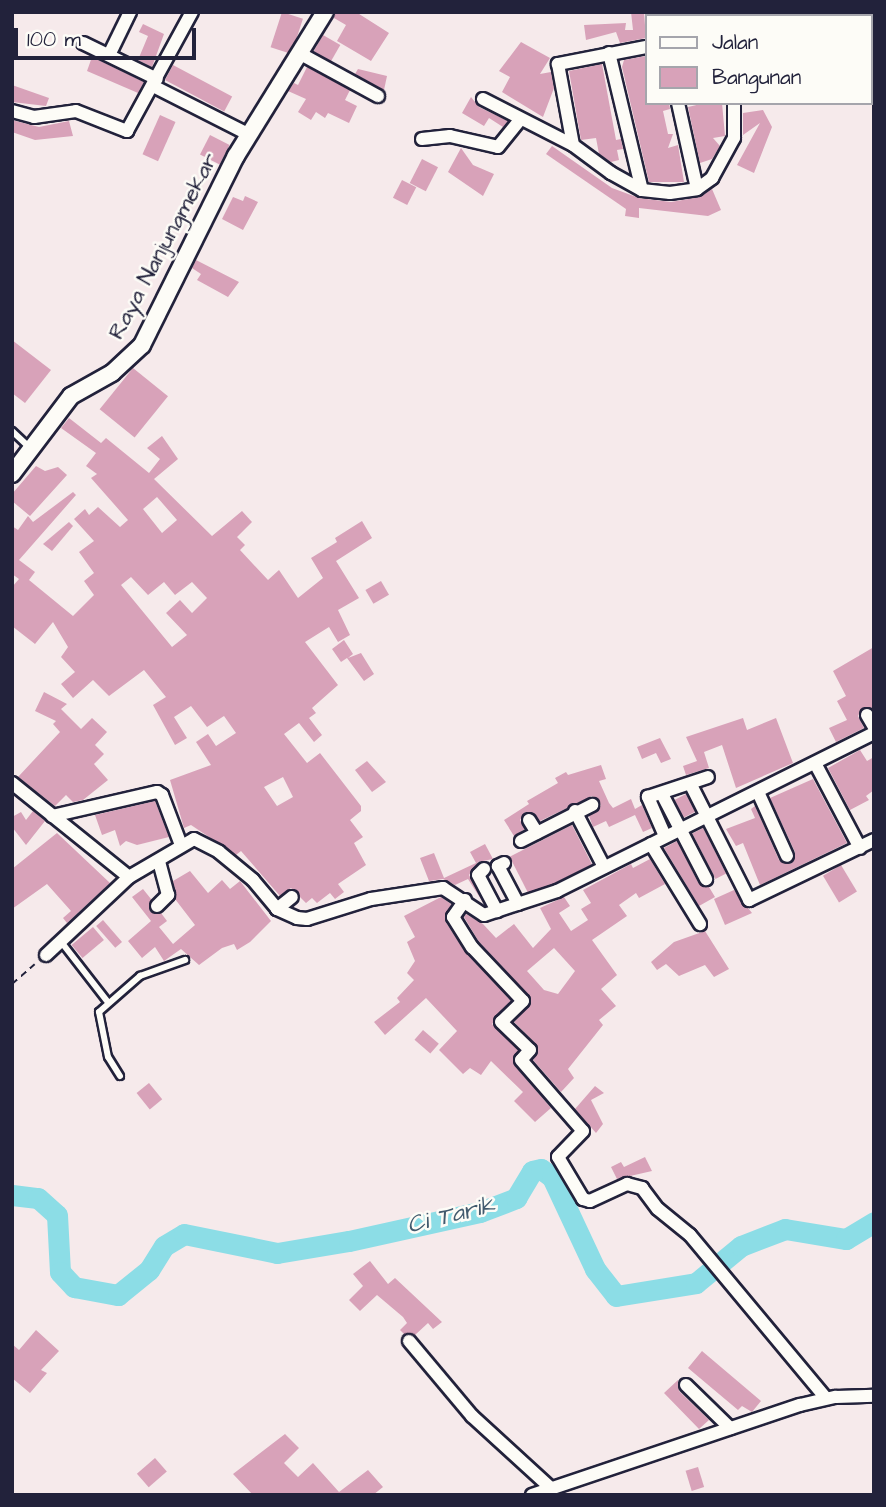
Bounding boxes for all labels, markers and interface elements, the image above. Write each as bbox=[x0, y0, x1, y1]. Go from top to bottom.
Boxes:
scale bar bbox=[18, 14, 200, 58]
legend bbox=[644, 14, 872, 105]
text: 100 m bbox=[27, 25, 81, 54]
text: Jalan bbox=[712, 28, 758, 57]
text: Bangunan bbox=[712, 63, 801, 92]
street label: Raya Nanjungmekar bbox=[102, 148, 224, 344]
water label: Ci Tarik bbox=[404, 1191, 498, 1241]

